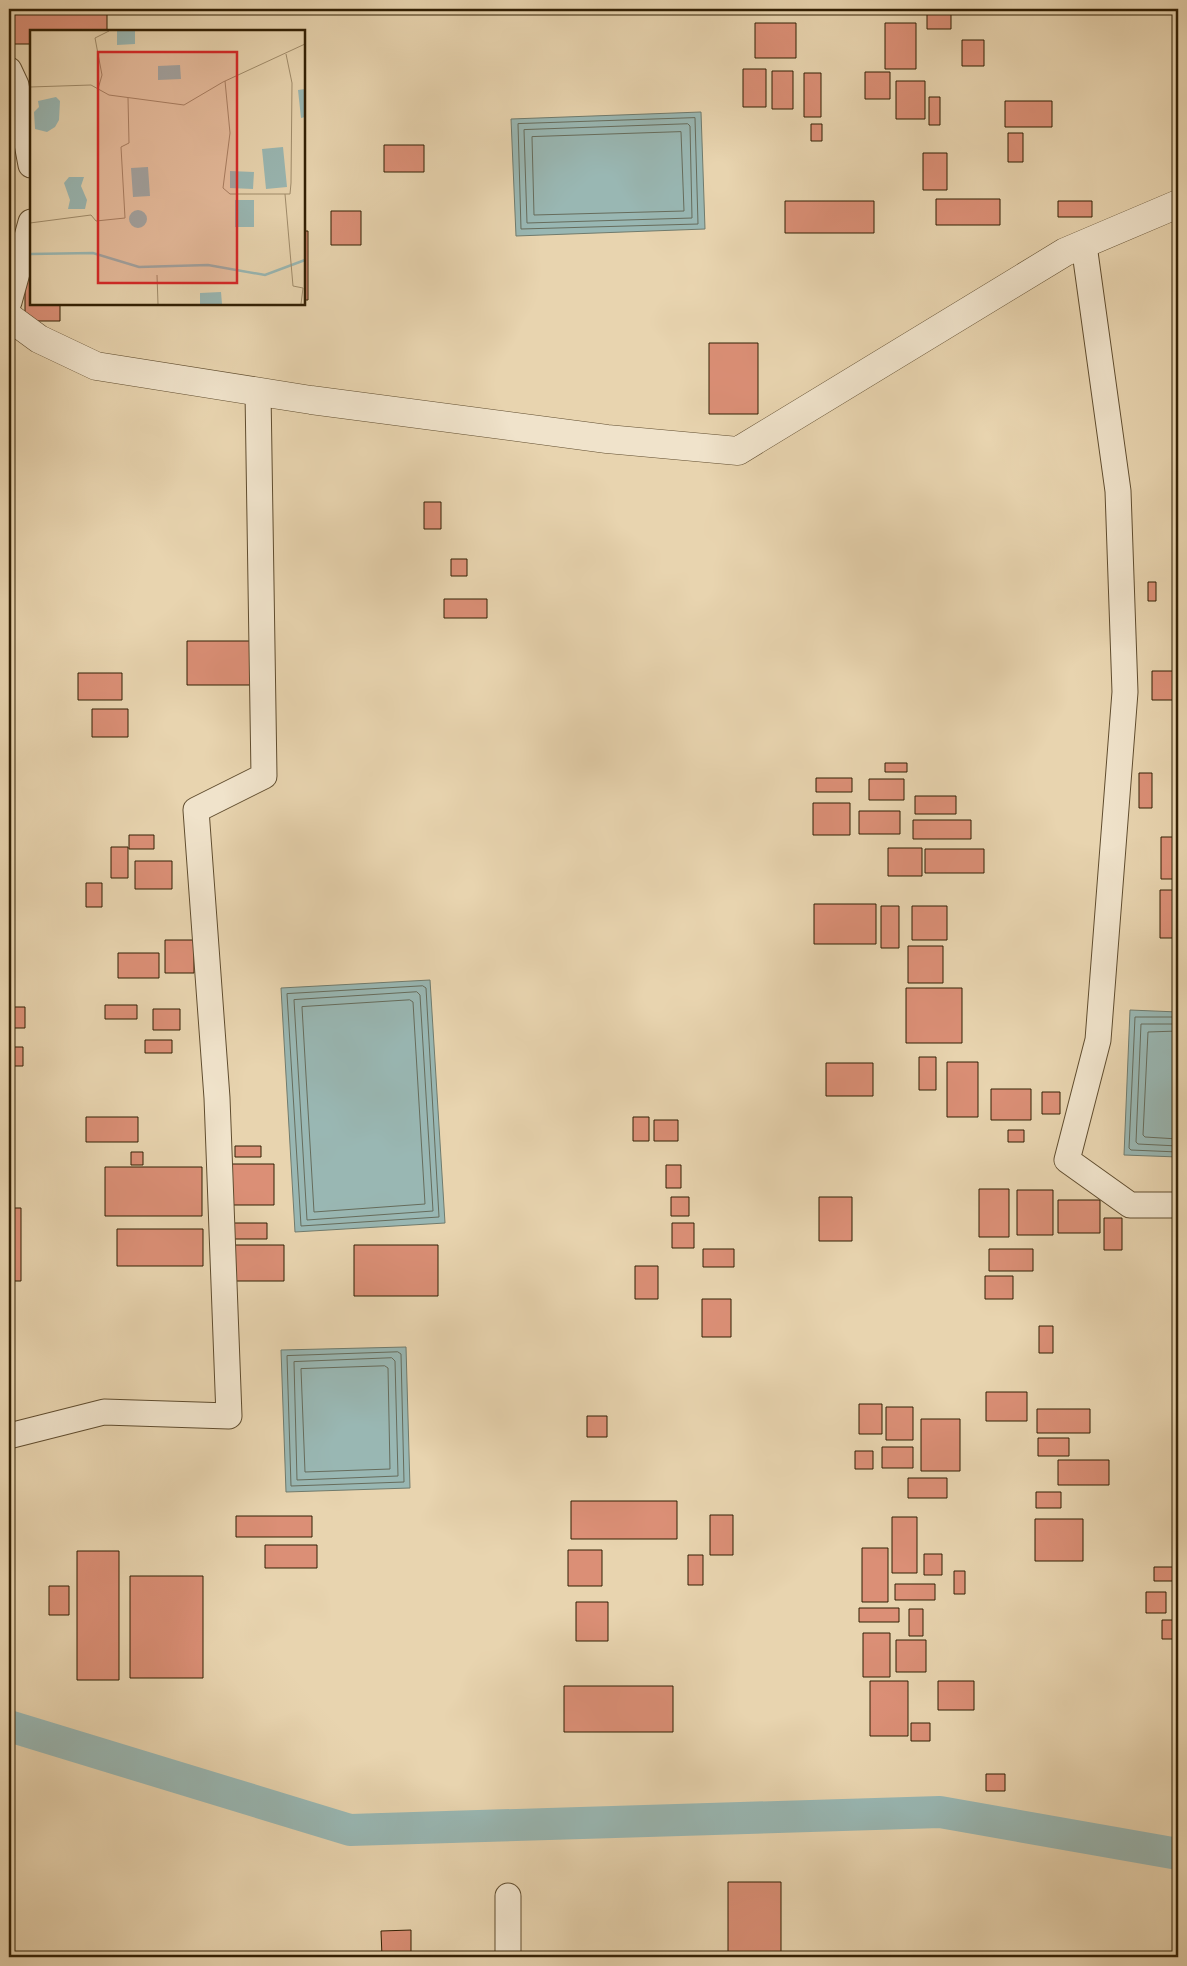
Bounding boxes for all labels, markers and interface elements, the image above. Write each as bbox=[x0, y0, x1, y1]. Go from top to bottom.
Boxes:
inset map bbox=[30, 30, 305, 305]

